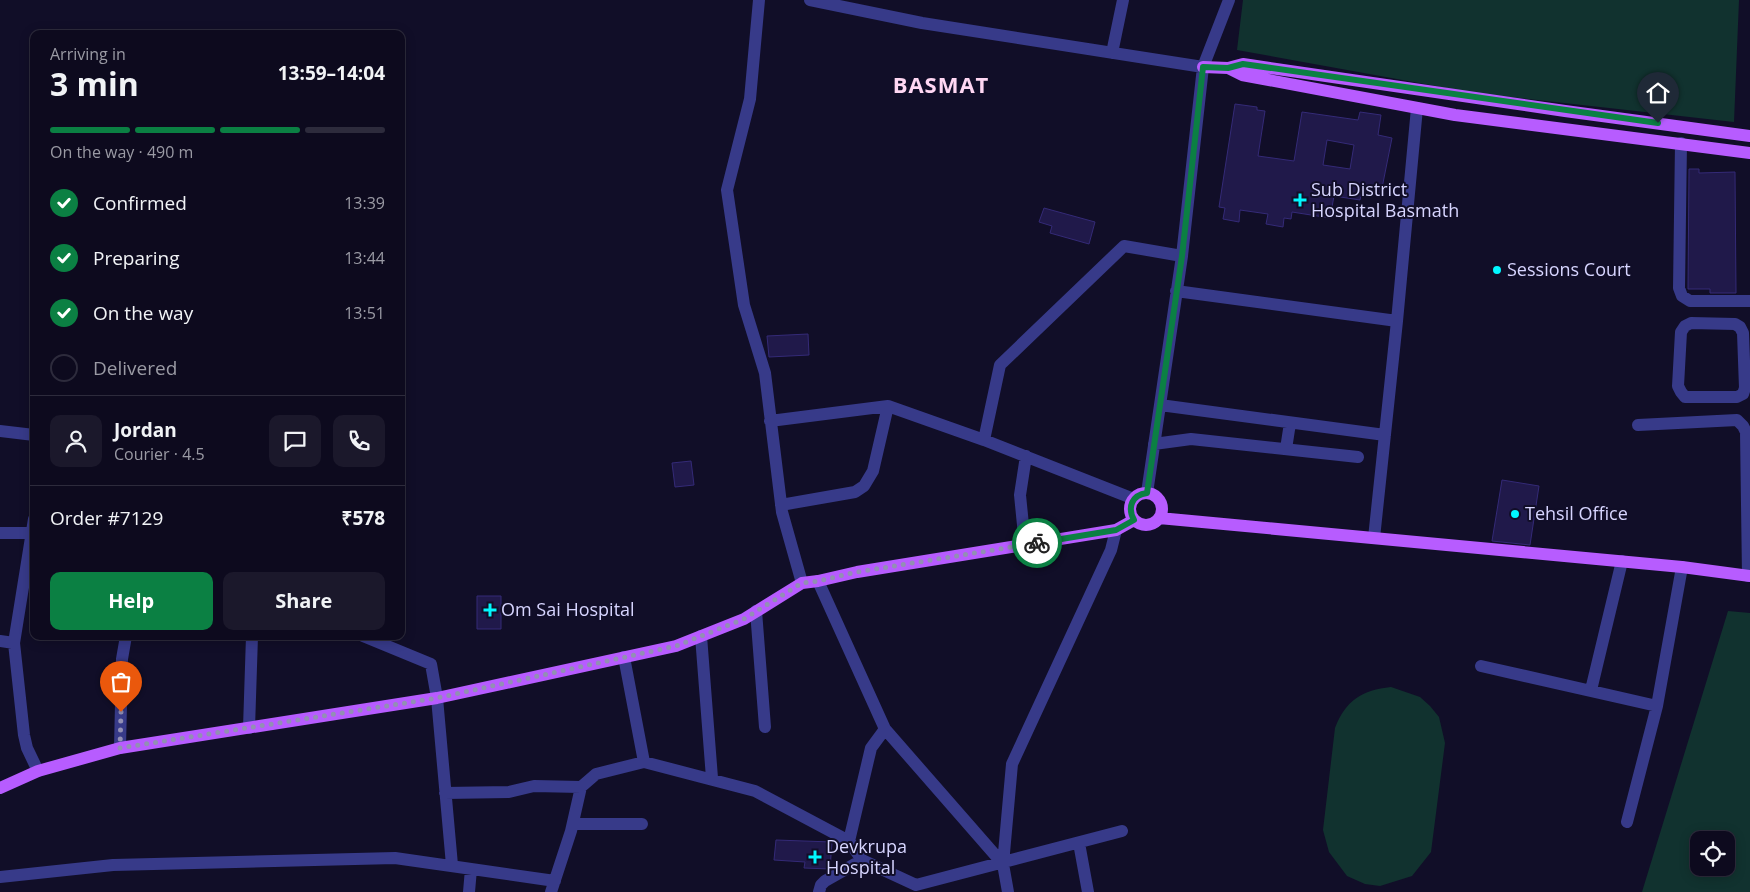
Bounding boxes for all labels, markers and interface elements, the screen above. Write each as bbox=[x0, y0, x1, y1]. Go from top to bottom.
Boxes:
text: Arriving in bbox=[50, 43, 126, 65]
text: 13:59–14:04 bbox=[278, 60, 385, 86]
text: 3 min bbox=[50, 62, 139, 105]
district label: BASMAT bbox=[893, 69, 989, 99]
pin bbox=[1637, 72, 1679, 123]
icon: home bbox=[1644, 79, 1672, 107]
text: On the way · 490 m bbox=[50, 141, 193, 163]
place label: Sub District Hospital Basmath bbox=[1311, 177, 1459, 222]
icon: check bbox=[50, 189, 78, 217]
text: Confirmed bbox=[93, 190, 187, 216]
text: 13:39 bbox=[344, 192, 385, 214]
marker: Sub District Hospital Basmath bbox=[1293, 193, 1307, 207]
icon: check bbox=[50, 244, 78, 272]
text: Preparing bbox=[93, 245, 180, 271]
text: 13:44 bbox=[344, 247, 385, 269]
place label: Sessions Court bbox=[1507, 257, 1631, 281]
marker: Sessions Court bbox=[1491, 264, 1503, 276]
icon: check bbox=[50, 299, 78, 327]
text: On the way bbox=[93, 300, 193, 326]
text: 13:51 bbox=[344, 302, 385, 324]
text: Delivered bbox=[93, 355, 177, 381]
button: person bbox=[50, 415, 102, 467]
button: chat bbox=[269, 415, 321, 467]
button: phone bbox=[333, 415, 385, 467]
text: Jordan bbox=[114, 417, 177, 443]
text: Courier · 4.5 bbox=[114, 443, 205, 465]
place label: Tehsil Office bbox=[1525, 501, 1628, 525]
text: Order #7129 bbox=[50, 505, 163, 531]
text: ₹578 bbox=[342, 505, 385, 531]
marker: Tehsil Office bbox=[1509, 508, 1521, 520]
courier bbox=[1012, 518, 1062, 568]
icon: bike bbox=[1023, 529, 1051, 557]
button: Help bbox=[50, 572, 213, 630]
button: Share bbox=[223, 572, 385, 630]
place label: Om Sai Hospital bbox=[501, 597, 635, 621]
marker: Om Sai Hospital bbox=[483, 603, 497, 617]
pin bbox=[100, 661, 142, 712]
icon: bag bbox=[107, 668, 135, 696]
map controls bbox=[1690, 831, 1735, 876]
button: locate bbox=[1690, 831, 1735, 876]
place label: Devkrupa Hospital bbox=[826, 834, 907, 879]
marker: Devkrupa Hospital bbox=[808, 850, 822, 864]

